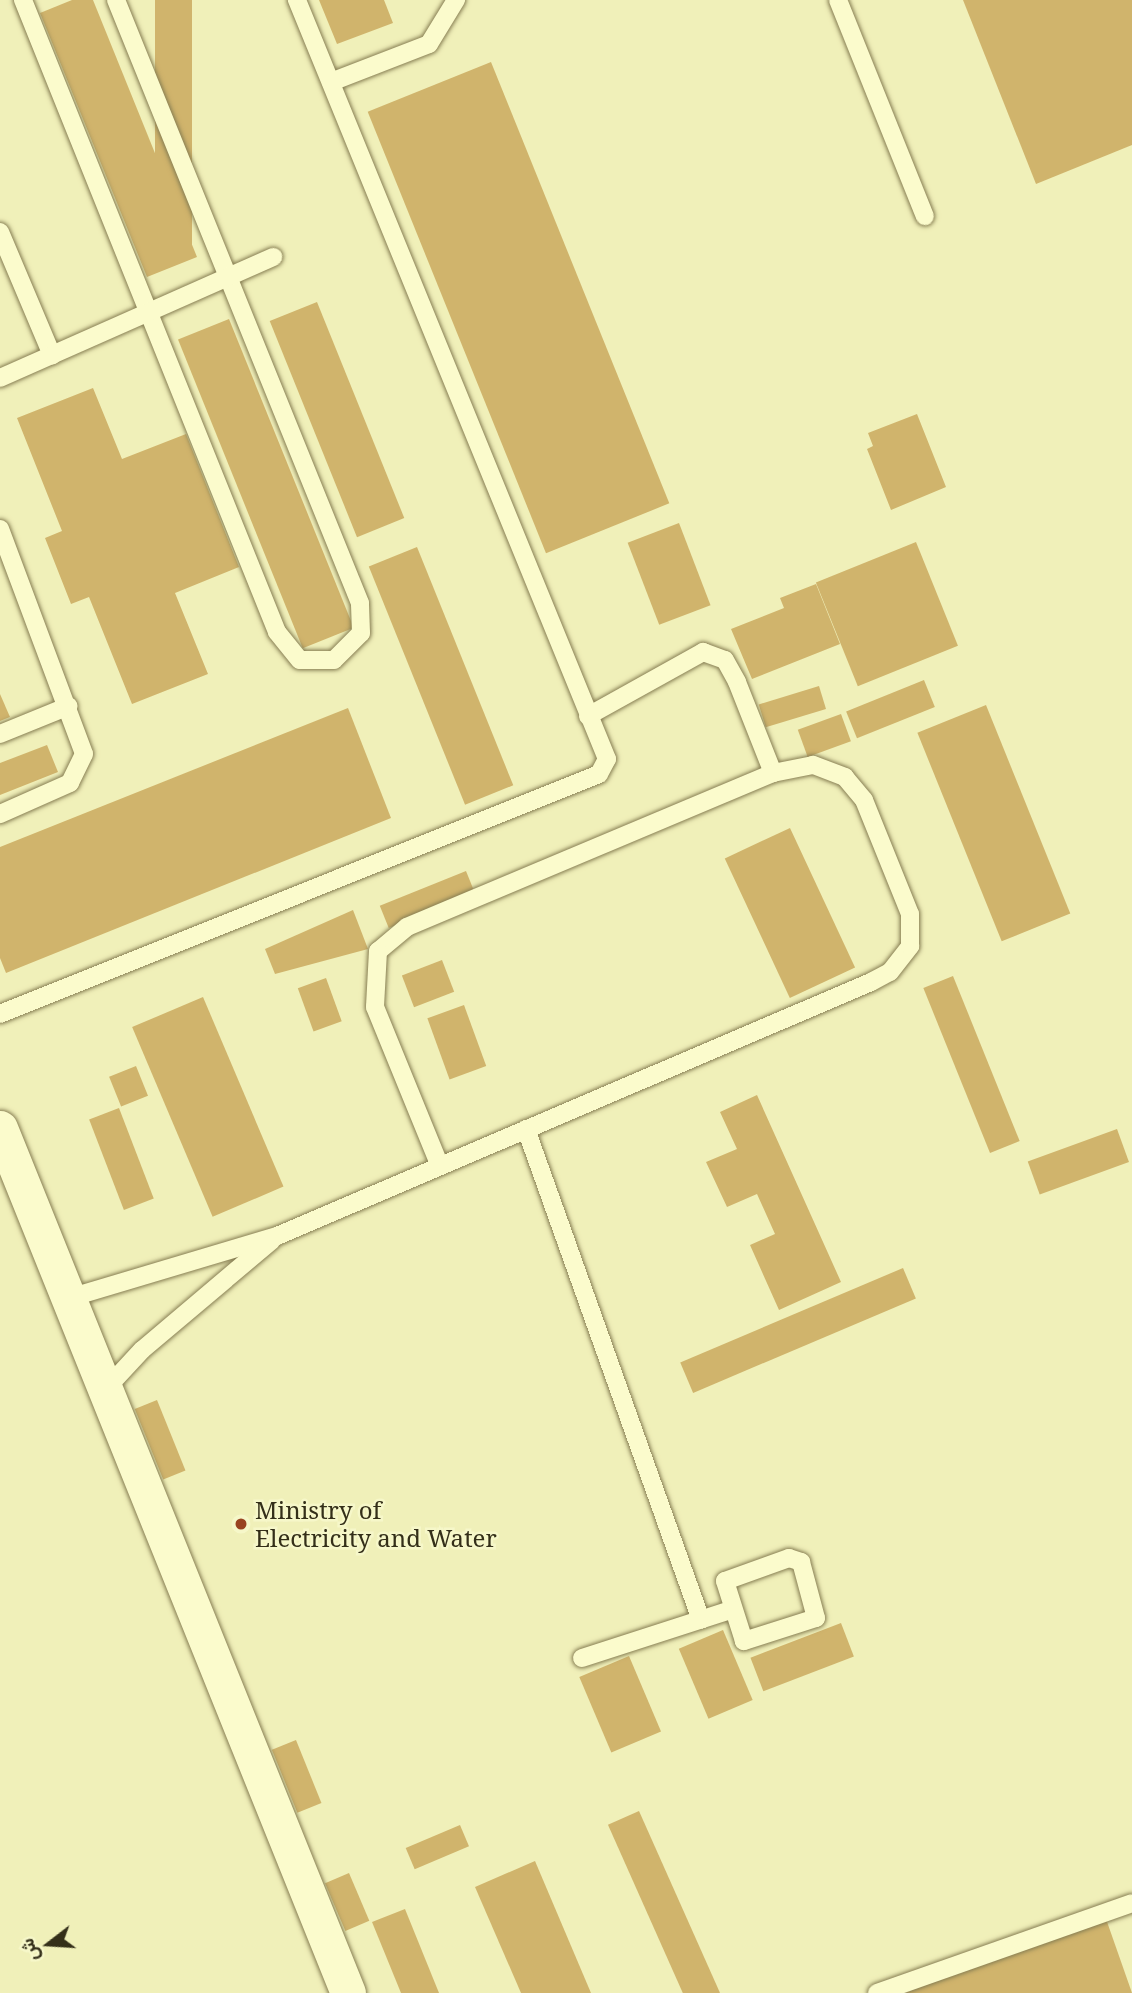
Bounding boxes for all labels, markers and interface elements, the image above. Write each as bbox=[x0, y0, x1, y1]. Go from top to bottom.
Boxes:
place label: Ministry of Electricity and Water bbox=[255, 1496, 497, 1552]
marker: Ministry of Electricity and Water bbox=[233, 1516, 249, 1532]
north arrow bbox=[14, 1909, 84, 1979]
text: ش bbox=[13, 1935, 45, 1965]

